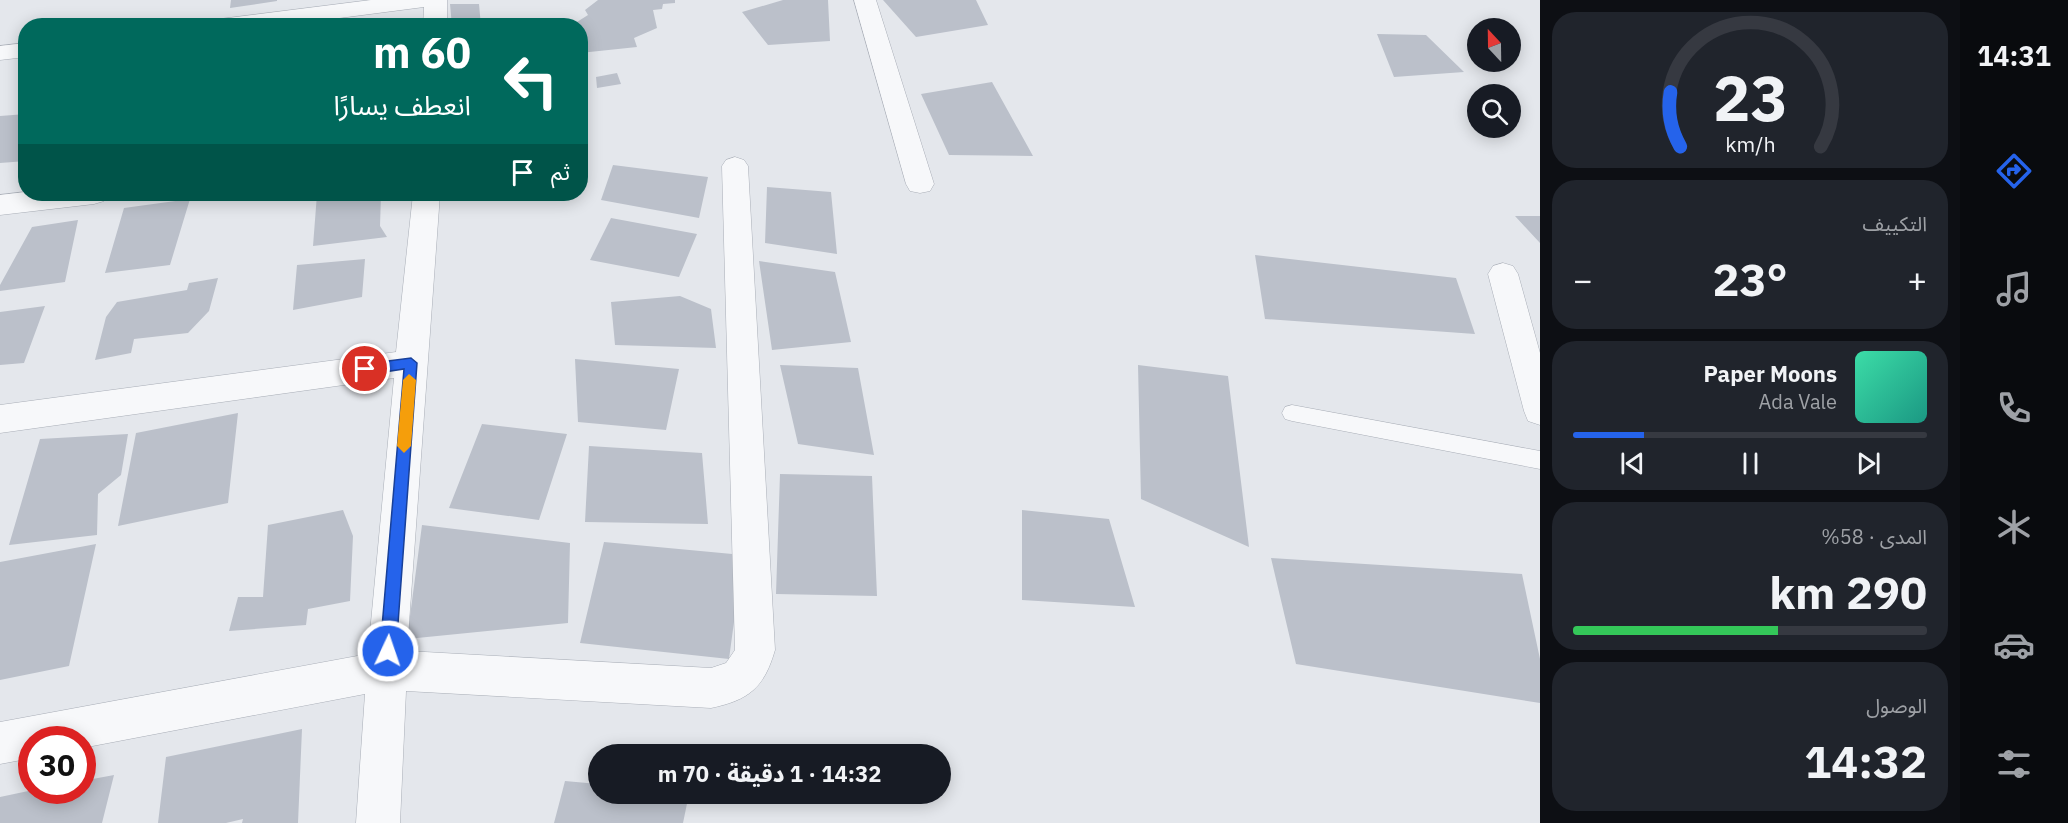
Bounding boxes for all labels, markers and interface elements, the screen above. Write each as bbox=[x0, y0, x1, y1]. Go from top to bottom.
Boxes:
north arrow bbox=[1467, 18, 1521, 72]
map controls bbox=[1467, 18, 1521, 138]
text: 60 m bbox=[373, 25, 471, 80]
text: 14:31 bbox=[1977, 38, 2051, 73]
icon: left bbox=[492, 42, 570, 120]
text: 23 bbox=[1713, 57, 1787, 138]
button: search bbox=[1467, 84, 1521, 138]
text: انعطف يسارًا bbox=[334, 87, 471, 122]
text: km/h bbox=[1725, 130, 1775, 158]
icon: directions bbox=[1993, 150, 2035, 192]
icon: arrive bbox=[506, 156, 539, 189]
text: ثم bbox=[551, 157, 570, 186]
text: التكييف bbox=[1863, 210, 1927, 237]
text: 23° bbox=[1712, 250, 1788, 308]
text: − bbox=[1573, 258, 1593, 301]
text: + bbox=[1907, 258, 1927, 301]
icon: music bbox=[1993, 268, 2035, 310]
pin bbox=[339, 343, 390, 394]
icon: arrive bbox=[348, 352, 381, 385]
text: Paper Moons bbox=[1704, 359, 1837, 388]
icon: phone bbox=[1993, 387, 2035, 429]
text: Ada Vale bbox=[1759, 388, 1837, 415]
icon: previous bbox=[1616, 447, 1649, 480]
icon: pause bbox=[1734, 447, 1767, 480]
icon: next bbox=[1852, 447, 1885, 480]
icon: climate bbox=[1993, 506, 2035, 548]
text: المدى · 58% bbox=[1821, 523, 1927, 550]
text: 290 km bbox=[1769, 563, 1927, 621]
position arrow bbox=[356, 619, 420, 683]
icon: car bbox=[1993, 624, 2035, 666]
text: الوصول bbox=[1866, 692, 1927, 719]
speed limit sign: 30 bbox=[18, 726, 96, 804]
text: 14:32 bbox=[1804, 732, 1927, 790]
icon: filters bbox=[1993, 743, 2035, 785]
text: 14:32 · 1 دقيقة · 70 m bbox=[658, 759, 881, 788]

